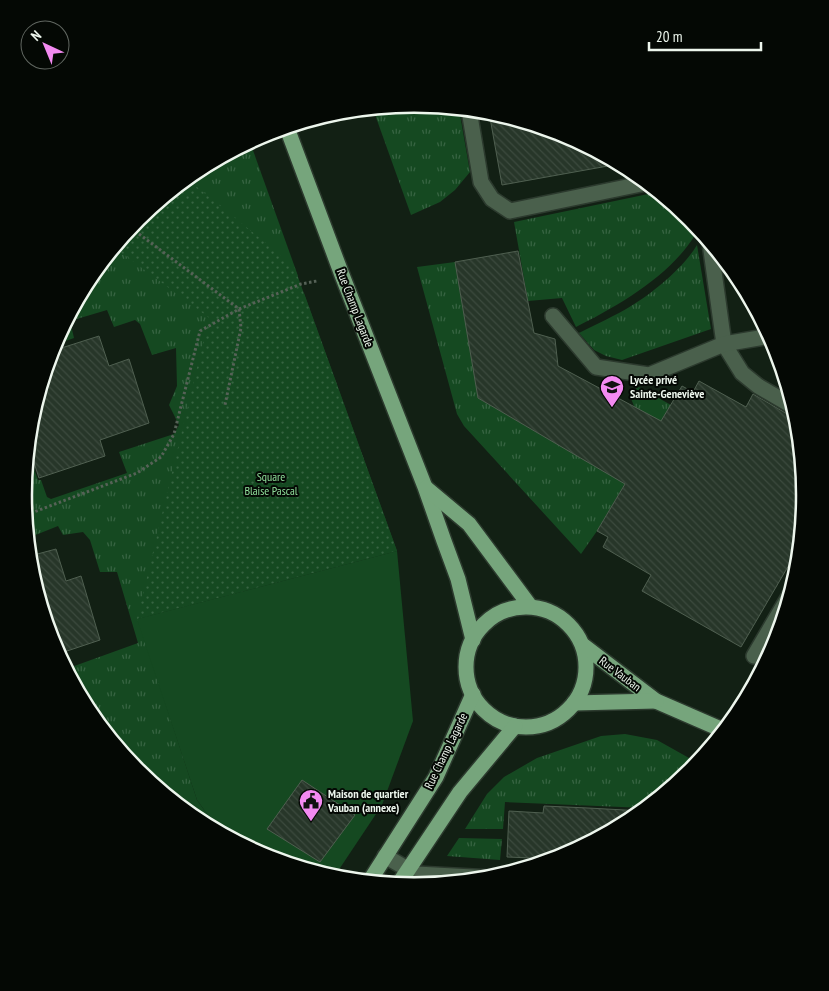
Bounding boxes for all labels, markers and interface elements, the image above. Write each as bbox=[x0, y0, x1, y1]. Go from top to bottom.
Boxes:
north arrow bbox=[20, 20, 70, 70]
scale bar bbox=[649, 20, 762, 52]
text: N bbox=[27, 27, 45, 45]
text: 20 m bbox=[656, 27, 682, 46]
street label: Rue Champ Lagarde bbox=[334, 267, 377, 349]
place label: Lycée privé Sainte-Geneviève bbox=[630, 372, 704, 401]
school or university icon: Lycée privé Sainte-Geneviève bbox=[599, 374, 625, 408]
park label: Square Blaise Pascal bbox=[244, 469, 298, 498]
street label: Rue Vauban bbox=[596, 653, 644, 694]
street label: Rue Champ Lagarde bbox=[421, 710, 470, 791]
place label: Maison de quartier Vauban (annexe) bbox=[327, 786, 409, 815]
public building icon: Maison de quartier Vauban (annexe) bbox=[298, 788, 324, 822]

